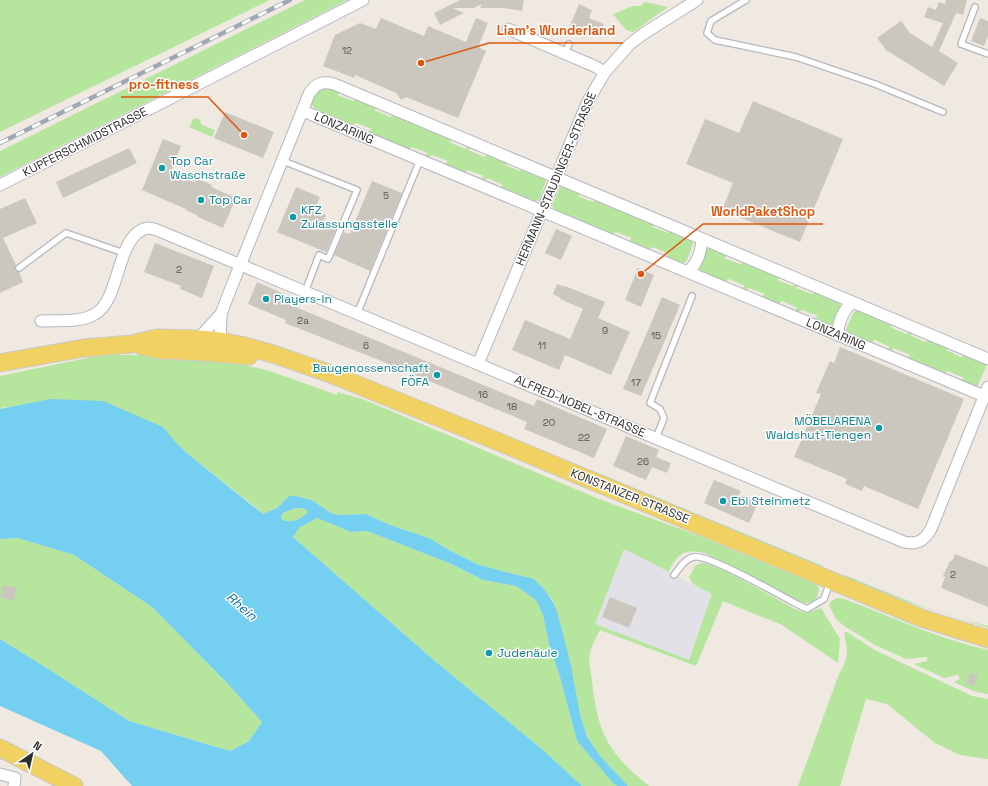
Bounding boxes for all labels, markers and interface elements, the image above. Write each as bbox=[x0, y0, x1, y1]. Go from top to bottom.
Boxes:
callout: Liam's Wunderland bbox=[489, 18, 623, 43]
text: Liam's Wunderland bbox=[497, 22, 615, 39]
house number: 12 bbox=[342, 44, 352, 57]
callout: pro-fitness bbox=[121, 72, 208, 97]
text: pro-fitness bbox=[129, 76, 199, 93]
street label: HERMANN-STAUDINGER-STRASSE bbox=[512, 89, 600, 268]
street label: KUPFERSCHMIDSTRASSE bbox=[20, 103, 150, 180]
street label: LONZARING bbox=[312, 108, 376, 148]
place label: Top Car Waschstraße bbox=[170, 153, 246, 183]
marker: Top Car Waschstraße bbox=[157, 163, 167, 173]
house number: 5 bbox=[383, 189, 389, 202]
place label: Top Car bbox=[209, 192, 253, 208]
marker: Top Car bbox=[196, 195, 206, 205]
callout: WorldPaketShop bbox=[703, 199, 823, 224]
place label: KFZ Zulassungsstelle bbox=[301, 202, 398, 232]
text: WorldPaketShop bbox=[711, 203, 815, 220]
marker: KFZ Zulassungsstelle bbox=[288, 212, 298, 222]
house number: 2 bbox=[176, 263, 182, 276]
place label: Players-In bbox=[274, 291, 332, 307]
marker: Players-In bbox=[261, 294, 271, 304]
house number: 2a bbox=[297, 314, 309, 327]
street label: LONZARING bbox=[804, 314, 868, 354]
house number: 9 bbox=[602, 324, 608, 337]
house number: 15 bbox=[651, 329, 661, 342]
house number: 6 bbox=[363, 339, 369, 352]
house number: 11 bbox=[538, 339, 546, 352]
place label: Baugenossenschaft FÖFA bbox=[312, 360, 429, 390]
marker: Baugenossenschaft FÖFA bbox=[432, 370, 442, 380]
street label: ALFRED-NOBEL-STRASSE bbox=[512, 371, 648, 441]
house number: 17 bbox=[631, 376, 641, 389]
house number: 16 bbox=[478, 388, 488, 401]
house number: 18 bbox=[507, 400, 517, 413]
place label: MÖBELARENA Waldshut-Tiengen bbox=[766, 413, 871, 443]
house number: 20 bbox=[543, 416, 555, 429]
marker: MÖBELARENA Waldshut-Tiengen bbox=[874, 423, 884, 433]
house number: 22 bbox=[578, 431, 590, 444]
house number: 26 bbox=[637, 455, 649, 468]
street label: KONSTANZER STRASSE bbox=[568, 465, 692, 527]
place label: Ebi Steinmetz bbox=[731, 493, 811, 509]
marker: Ebi Steinmetz bbox=[718, 496, 728, 506]
house number: 2 bbox=[950, 568, 956, 581]
water label: Rhein bbox=[223, 588, 261, 625]
place label: Judenäule bbox=[497, 645, 558, 661]
marker: Judenäule bbox=[484, 648, 494, 658]
north arrow bbox=[12, 734, 52, 774]
text: N bbox=[31, 738, 45, 754]

